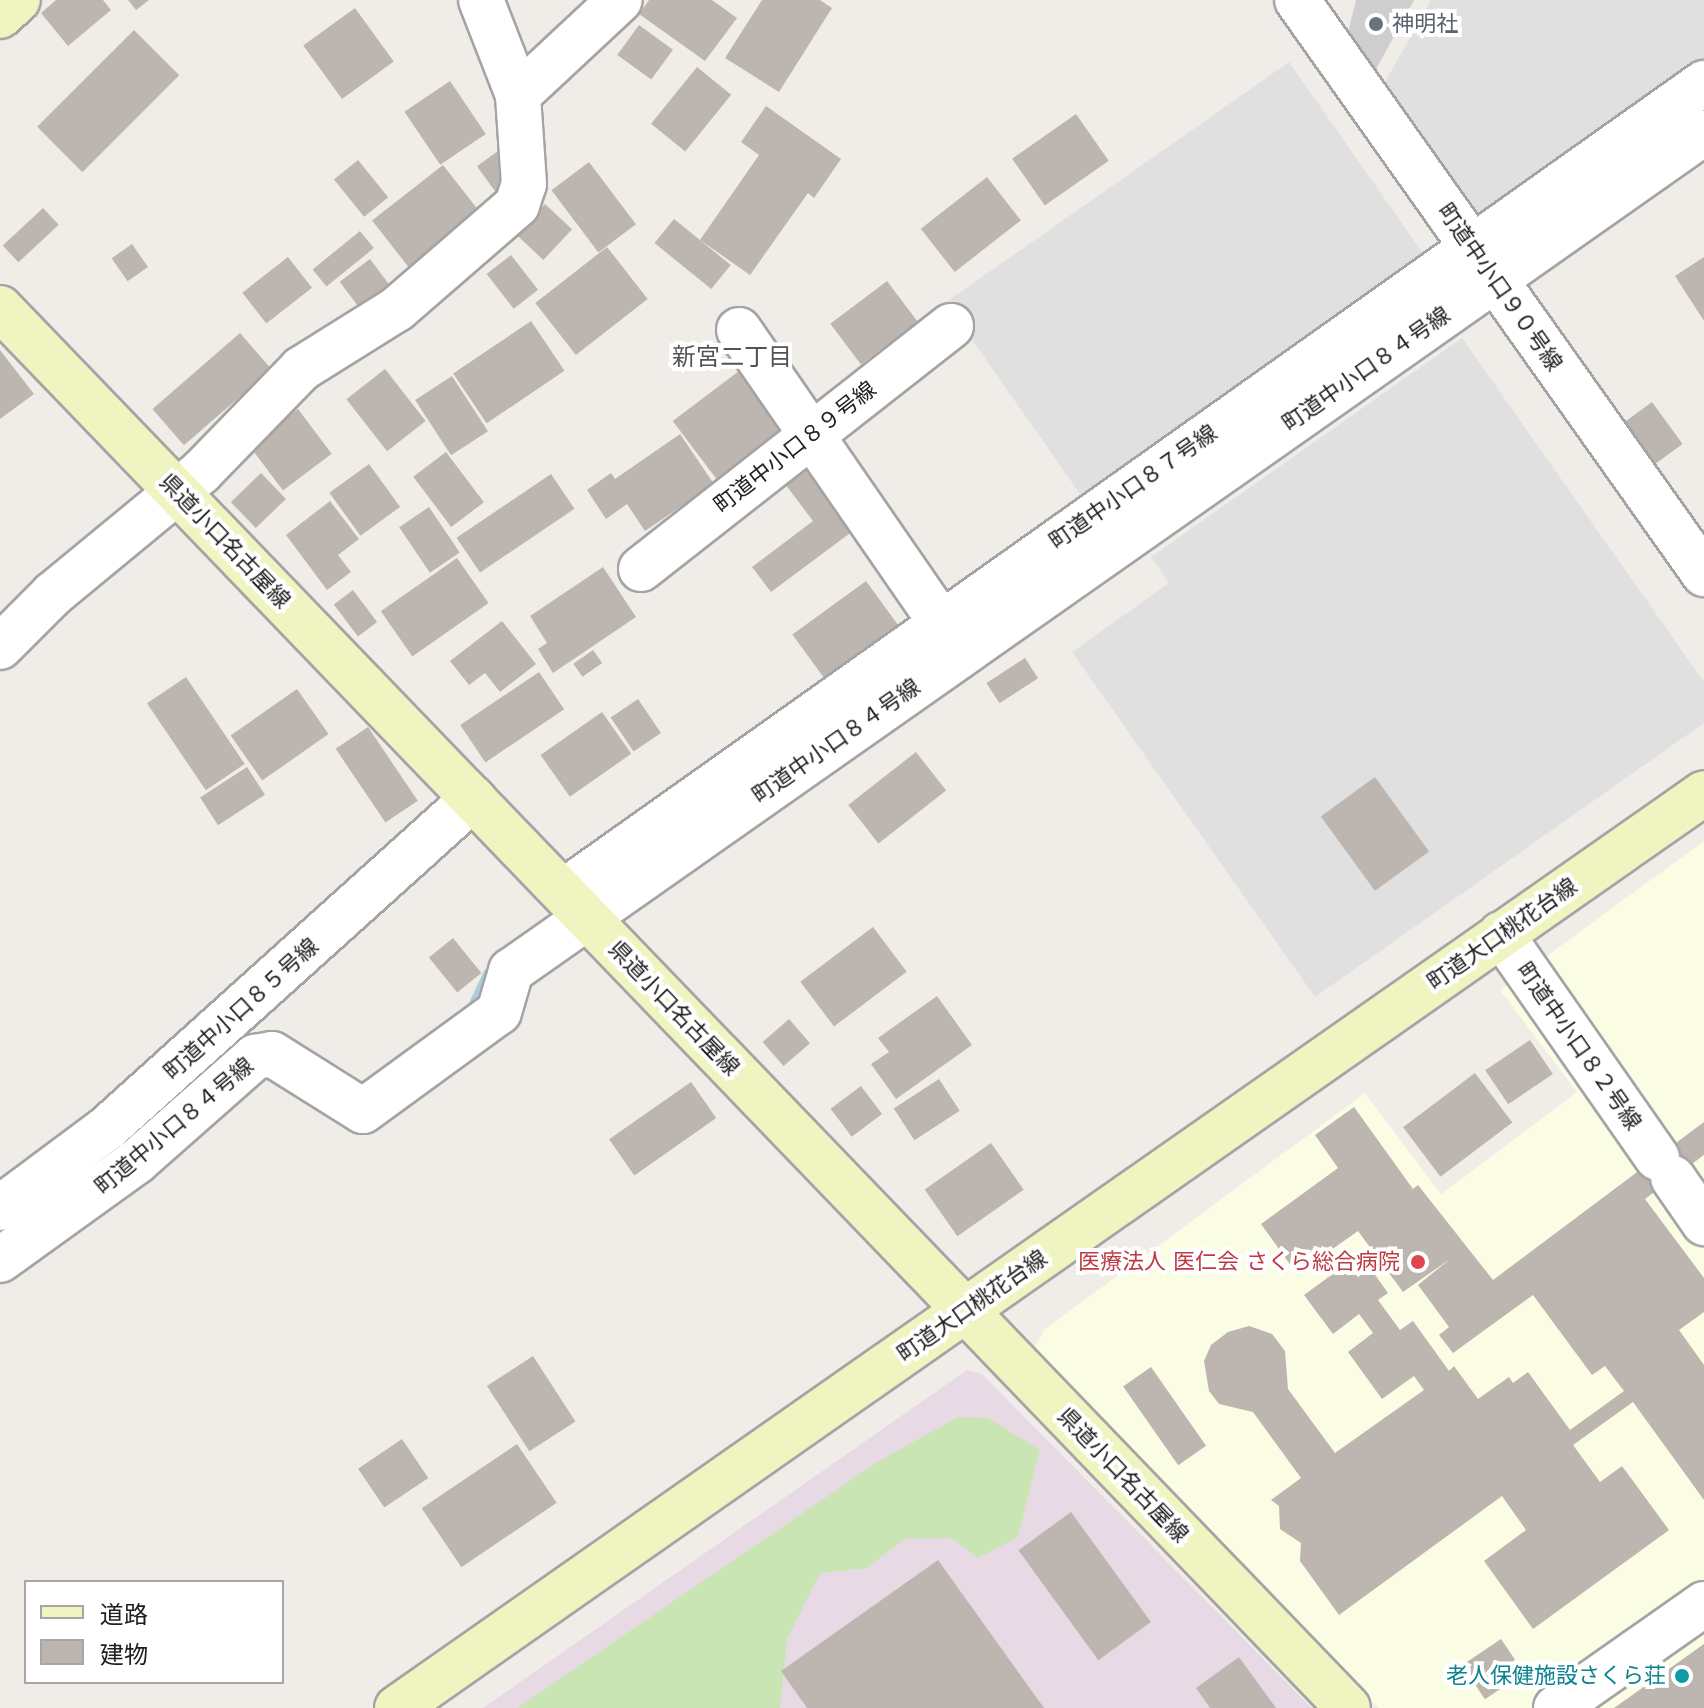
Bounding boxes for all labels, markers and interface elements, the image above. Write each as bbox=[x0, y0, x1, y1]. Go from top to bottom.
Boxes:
place label: 神明社 bbox=[1392, 11, 1458, 37]
marker: 神明社 bbox=[1367, 15, 1385, 33]
street label: 町道中小口９０号線 bbox=[1432, 198, 1568, 376]
street label: 町道中小口８４号線 bbox=[1277, 301, 1455, 437]
district label: 新宮二丁目 bbox=[672, 344, 792, 372]
street label: 町道中小口８９号線 bbox=[709, 376, 881, 518]
street label: 町道中小口８７号線 bbox=[1044, 419, 1222, 555]
street label: 県道小口名古屋線 bbox=[154, 469, 296, 613]
street label: 町道中小口８４号線 bbox=[747, 673, 925, 809]
street label: 町道大口桃花台線 bbox=[1422, 873, 1582, 995]
street label: 町道中小口８５号線 bbox=[159, 933, 323, 1085]
street label: 県道小口名古屋線 bbox=[603, 936, 745, 1080]
street label: 町道中小口８２号線 bbox=[1511, 957, 1647, 1135]
street label: 町道中小口８４号線 bbox=[90, 1052, 258, 1200]
street label: 町道大口桃花台線 bbox=[892, 1245, 1052, 1367]
place label: 医療法人 医仁会 さくら総合病院 bbox=[1078, 1249, 1400, 1275]
marker: 医療法人 医仁会 さくら総合病院 bbox=[1407, 1251, 1429, 1273]
street label: 県道小口名古屋線 bbox=[1052, 1403, 1194, 1547]
legend bbox=[24, 1580, 284, 1684]
text: 道路 bbox=[100, 1601, 148, 1629]
text: 建物 bbox=[100, 1641, 148, 1669]
place label: 老人保健施設さくら荘 bbox=[1446, 1663, 1666, 1689]
marker: 老人保健施設さくら荘 bbox=[1673, 1667, 1691, 1685]

